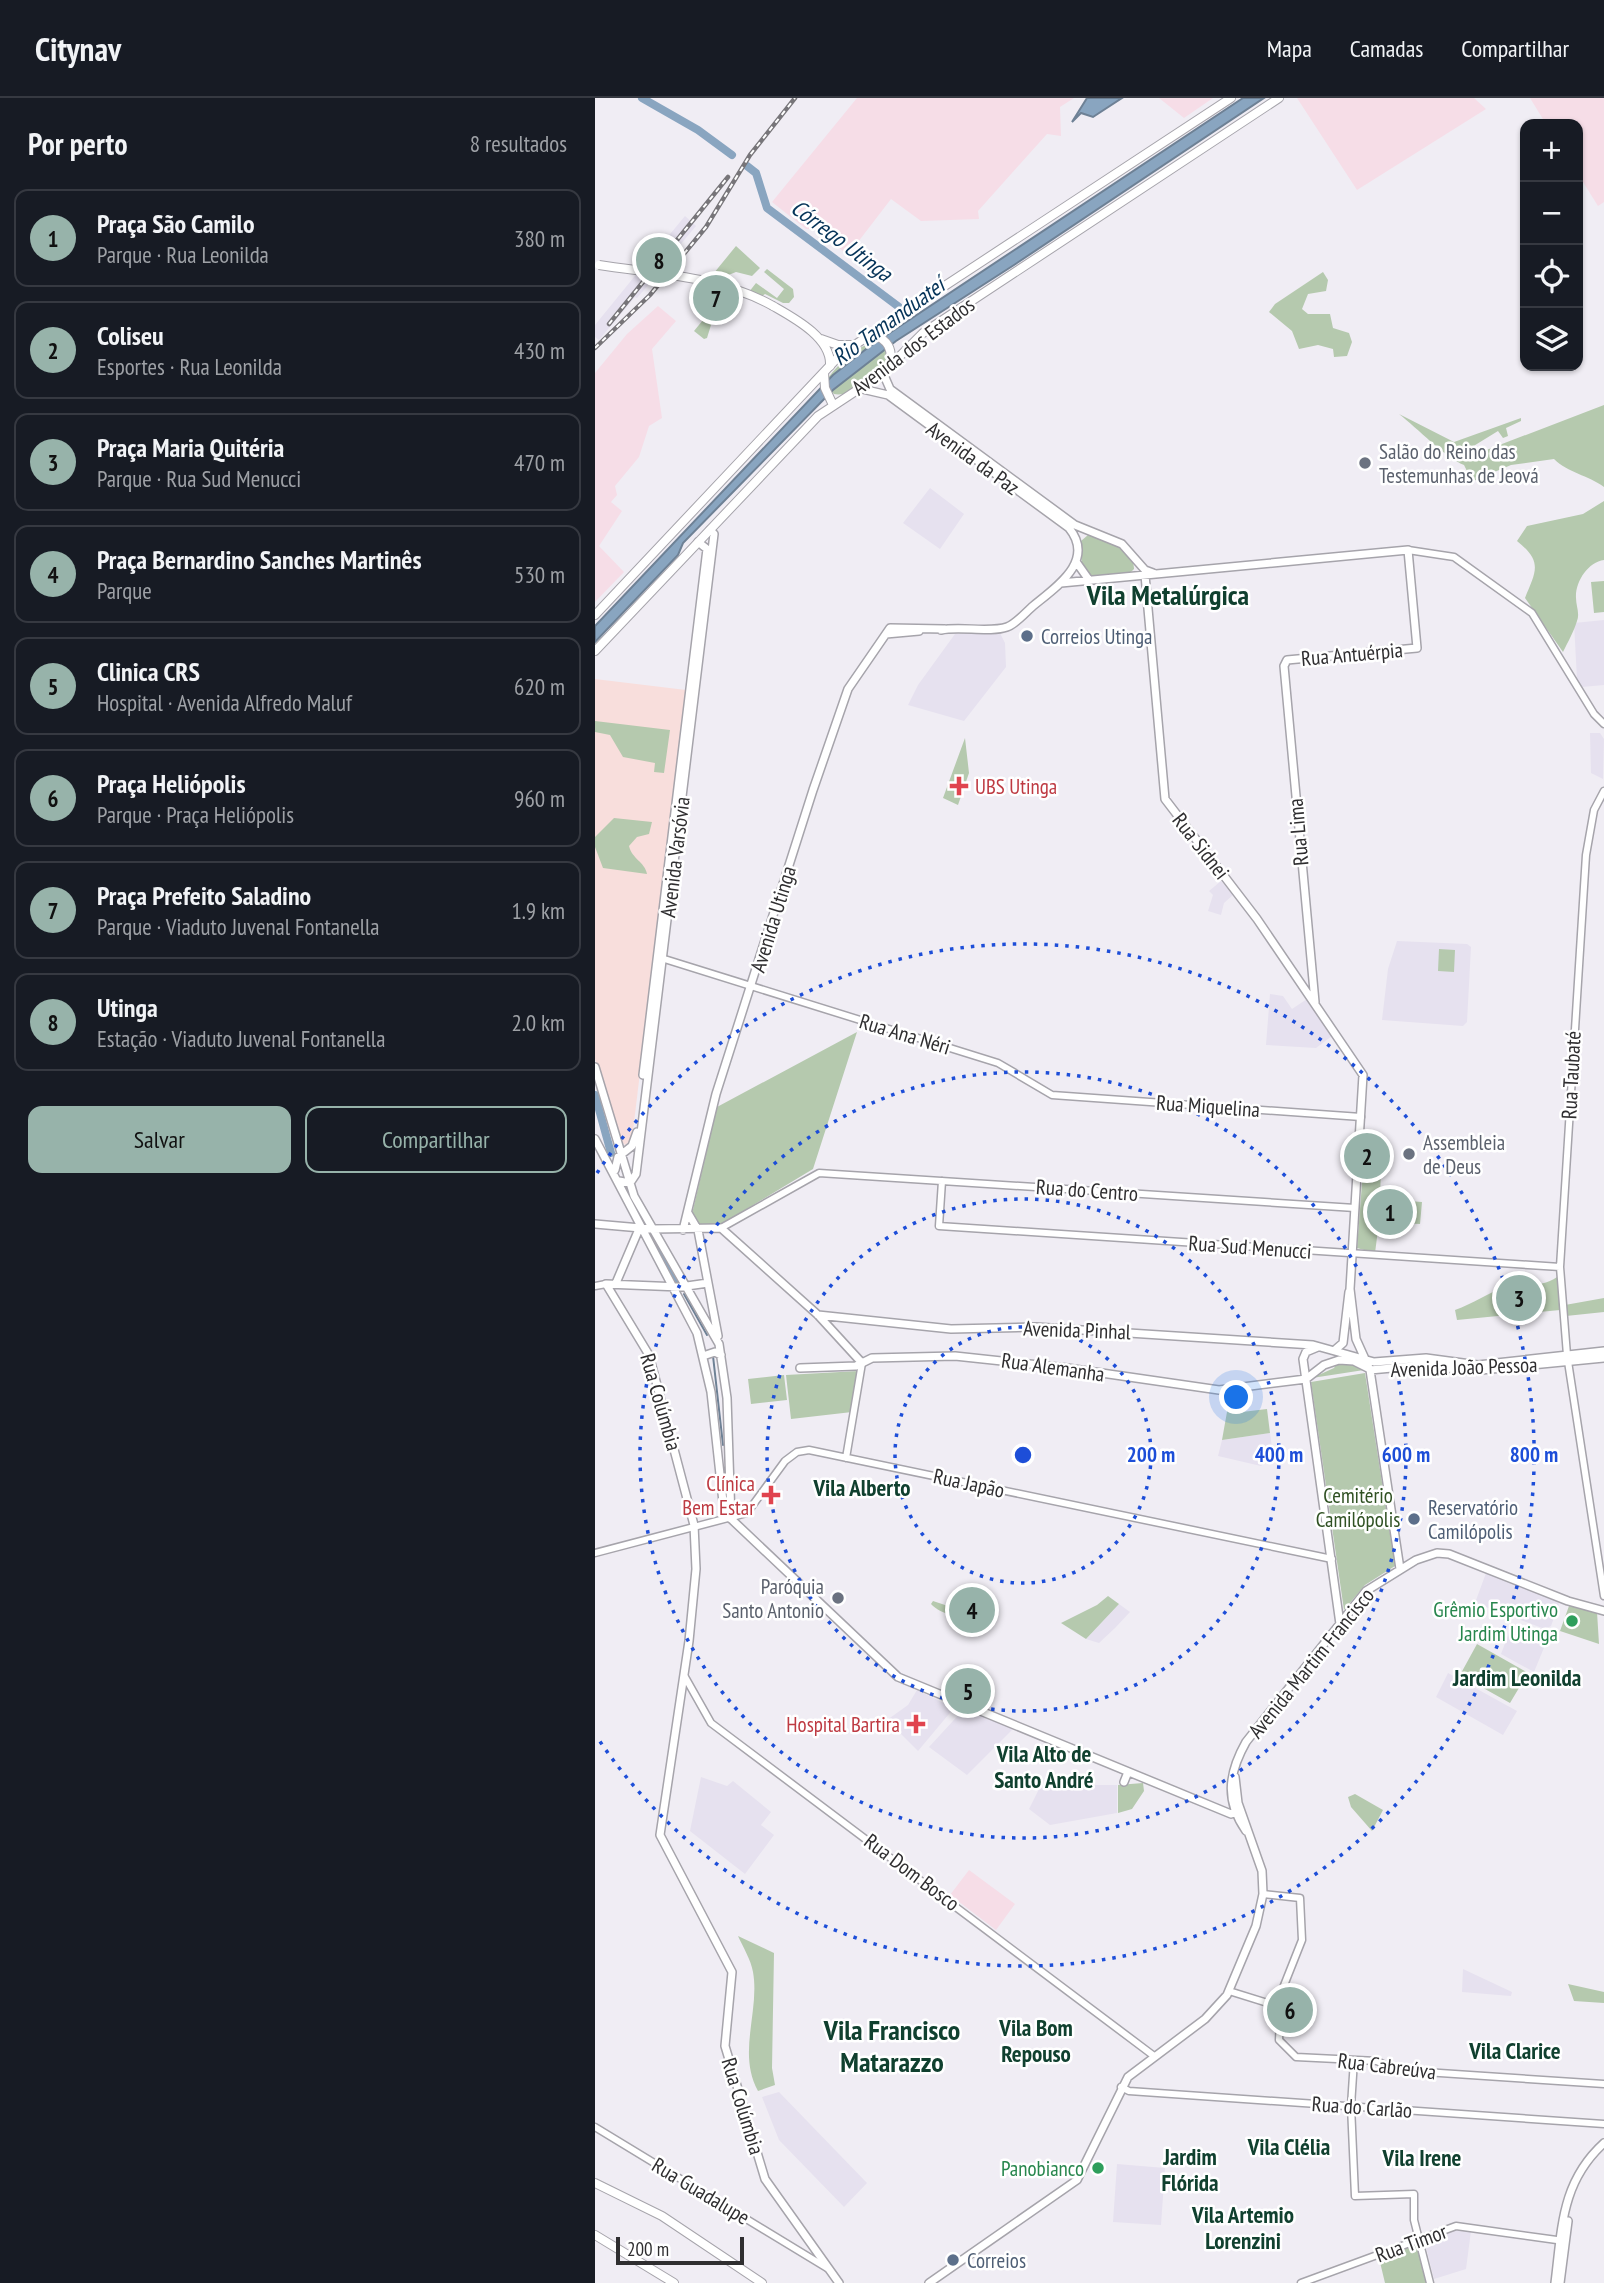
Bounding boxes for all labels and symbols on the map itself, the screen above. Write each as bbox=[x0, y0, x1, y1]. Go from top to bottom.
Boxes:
water label: Córrego Utinga bbox=[786, 193, 900, 288]
pin: 8 bbox=[636, 234, 682, 286]
water label: Rio Tamanduateí bbox=[826, 268, 953, 371]
pin: 7 bbox=[693, 272, 739, 324]
street label: Avenida dos Estados bbox=[846, 291, 980, 401]
street label: Avenida da Paz bbox=[921, 415, 1025, 501]
place label: Salão do Reino das Testemunhas de Jeová bbox=[1379, 438, 1539, 489]
marker: Salão do Reino das Testemunhas de Jeová bbox=[1357, 455, 1373, 471]
district label: Vila Metalúrgica bbox=[1086, 576, 1249, 613]
place label: Correios Utinga bbox=[1041, 623, 1152, 650]
marker: Correios Utinga bbox=[1019, 628, 1035, 644]
street label: Rua Antuérpia bbox=[1300, 636, 1404, 672]
place label: UBS Utinga bbox=[975, 773, 1057, 800]
marker: UBS Utinga bbox=[949, 776, 969, 796]
street label: Avenida Varsóvia bbox=[654, 795, 696, 919]
street label: Rua Lima bbox=[1282, 797, 1314, 867]
street label: Rua Sidnei bbox=[1167, 807, 1235, 885]
street label: Avenida Utinga bbox=[744, 863, 802, 975]
street label: Rua Ana Néri bbox=[856, 1007, 954, 1061]
street label: Rua Taubaté bbox=[1555, 1030, 1587, 1120]
street label: Rua Miquelina bbox=[1155, 1089, 1261, 1123]
place label: Assembleia de Deus bbox=[1423, 1129, 1505, 1180]
pin: 2 bbox=[1344, 1130, 1390, 1182]
marker: Assembleia de Deus bbox=[1401, 1146, 1417, 1162]
street label: Rua do Centro bbox=[1035, 1173, 1139, 1207]
pin: 1 bbox=[1367, 1186, 1413, 1238]
street label: Rua Sud Menucci bbox=[1188, 1229, 1312, 1265]
pin: 3 bbox=[1496, 1272, 1542, 1324]
street label: Avenida Pinhal bbox=[1023, 1315, 1131, 1345]
street label: Rua Alemanha bbox=[1000, 1346, 1106, 1388]
street label: Rua Colúmbia bbox=[634, 1350, 688, 1454]
street label: Avenida João Pessoa bbox=[1390, 1351, 1538, 1383]
your location bbox=[1219, 1380, 1253, 1414]
text: 200 m bbox=[1127, 1441, 1175, 1468]
text: 400 m bbox=[1255, 1441, 1303, 1468]
text: 600 m bbox=[1382, 1441, 1430, 1468]
text: 800 m bbox=[1510, 1441, 1558, 1468]
centre of rings bbox=[1011, 1443, 1035, 1467]
street label: Rua Japão bbox=[931, 1462, 1007, 1504]
place label: Clínica Bem Estar bbox=[682, 1470, 755, 1521]
district label: Vila Alberto bbox=[812, 1473, 911, 1502]
park label: Cemitério Camilópolis bbox=[1316, 1482, 1400, 1533]
marker: Clínica Bem Estar bbox=[761, 1485, 781, 1505]
place label: Reservatório Camilópolis bbox=[1428, 1494, 1518, 1545]
marker: Reservatório Camilópolis bbox=[1406, 1511, 1422, 1527]
place label: Paróquia Santo Antonio bbox=[722, 1573, 824, 1624]
street label: Avenida Martim Francisco bbox=[1242, 1582, 1380, 1744]
pin: 4 bbox=[949, 1584, 995, 1636]
marker: Paróquia Santo Antonio bbox=[830, 1590, 846, 1606]
place label: Grêmio Esportivo Jardim Utinga bbox=[1433, 1596, 1558, 1647]
marker: Grêmio Esportivo Jardim Utinga bbox=[1564, 1613, 1580, 1629]
district label: Jardim Leonilda bbox=[1452, 1663, 1581, 1692]
pin: 5 bbox=[945, 1665, 991, 1717]
place label: Hospital Bartira bbox=[786, 1711, 900, 1738]
marker: Hospital Bartira bbox=[906, 1714, 926, 1734]
district label: Vila Alto de Santo André bbox=[994, 1739, 1094, 1794]
street label: Rua Dom Bosco bbox=[859, 1827, 965, 1917]
pin: 6 bbox=[1267, 1984, 1313, 2036]
district label: Vila Francisco Matarazzo bbox=[823, 2011, 960, 2080]
district label: Vila Bom Repouso bbox=[998, 2013, 1073, 2068]
district label: Vila Clarice bbox=[1468, 2036, 1561, 2065]
street label: Rua Cabreúva bbox=[1336, 2047, 1438, 2085]
street label: Rua Colúmbia bbox=[715, 2054, 771, 2158]
street label: Rua do Carlão bbox=[1311, 2090, 1413, 2124]
district label: Vila Clélia bbox=[1247, 2132, 1330, 2161]
district label: Jardim Flórida bbox=[1161, 2142, 1219, 2197]
district label: Vila Irene bbox=[1382, 2143, 1462, 2172]
street label: Rua Guadalupe bbox=[647, 2151, 755, 2231]
place label: Panobianco bbox=[1001, 2155, 1084, 2182]
marker: Panobianco bbox=[1090, 2160, 1106, 2176]
district label: Vila Artemio Lorenzini bbox=[1191, 2200, 1294, 2255]
street label: Rua Timor bbox=[1372, 2218, 1451, 2268]
scale bar bbox=[616, 2234, 744, 2266]
place label: Correios bbox=[967, 2247, 1026, 2274]
marker: Correios bbox=[945, 2252, 961, 2268]

